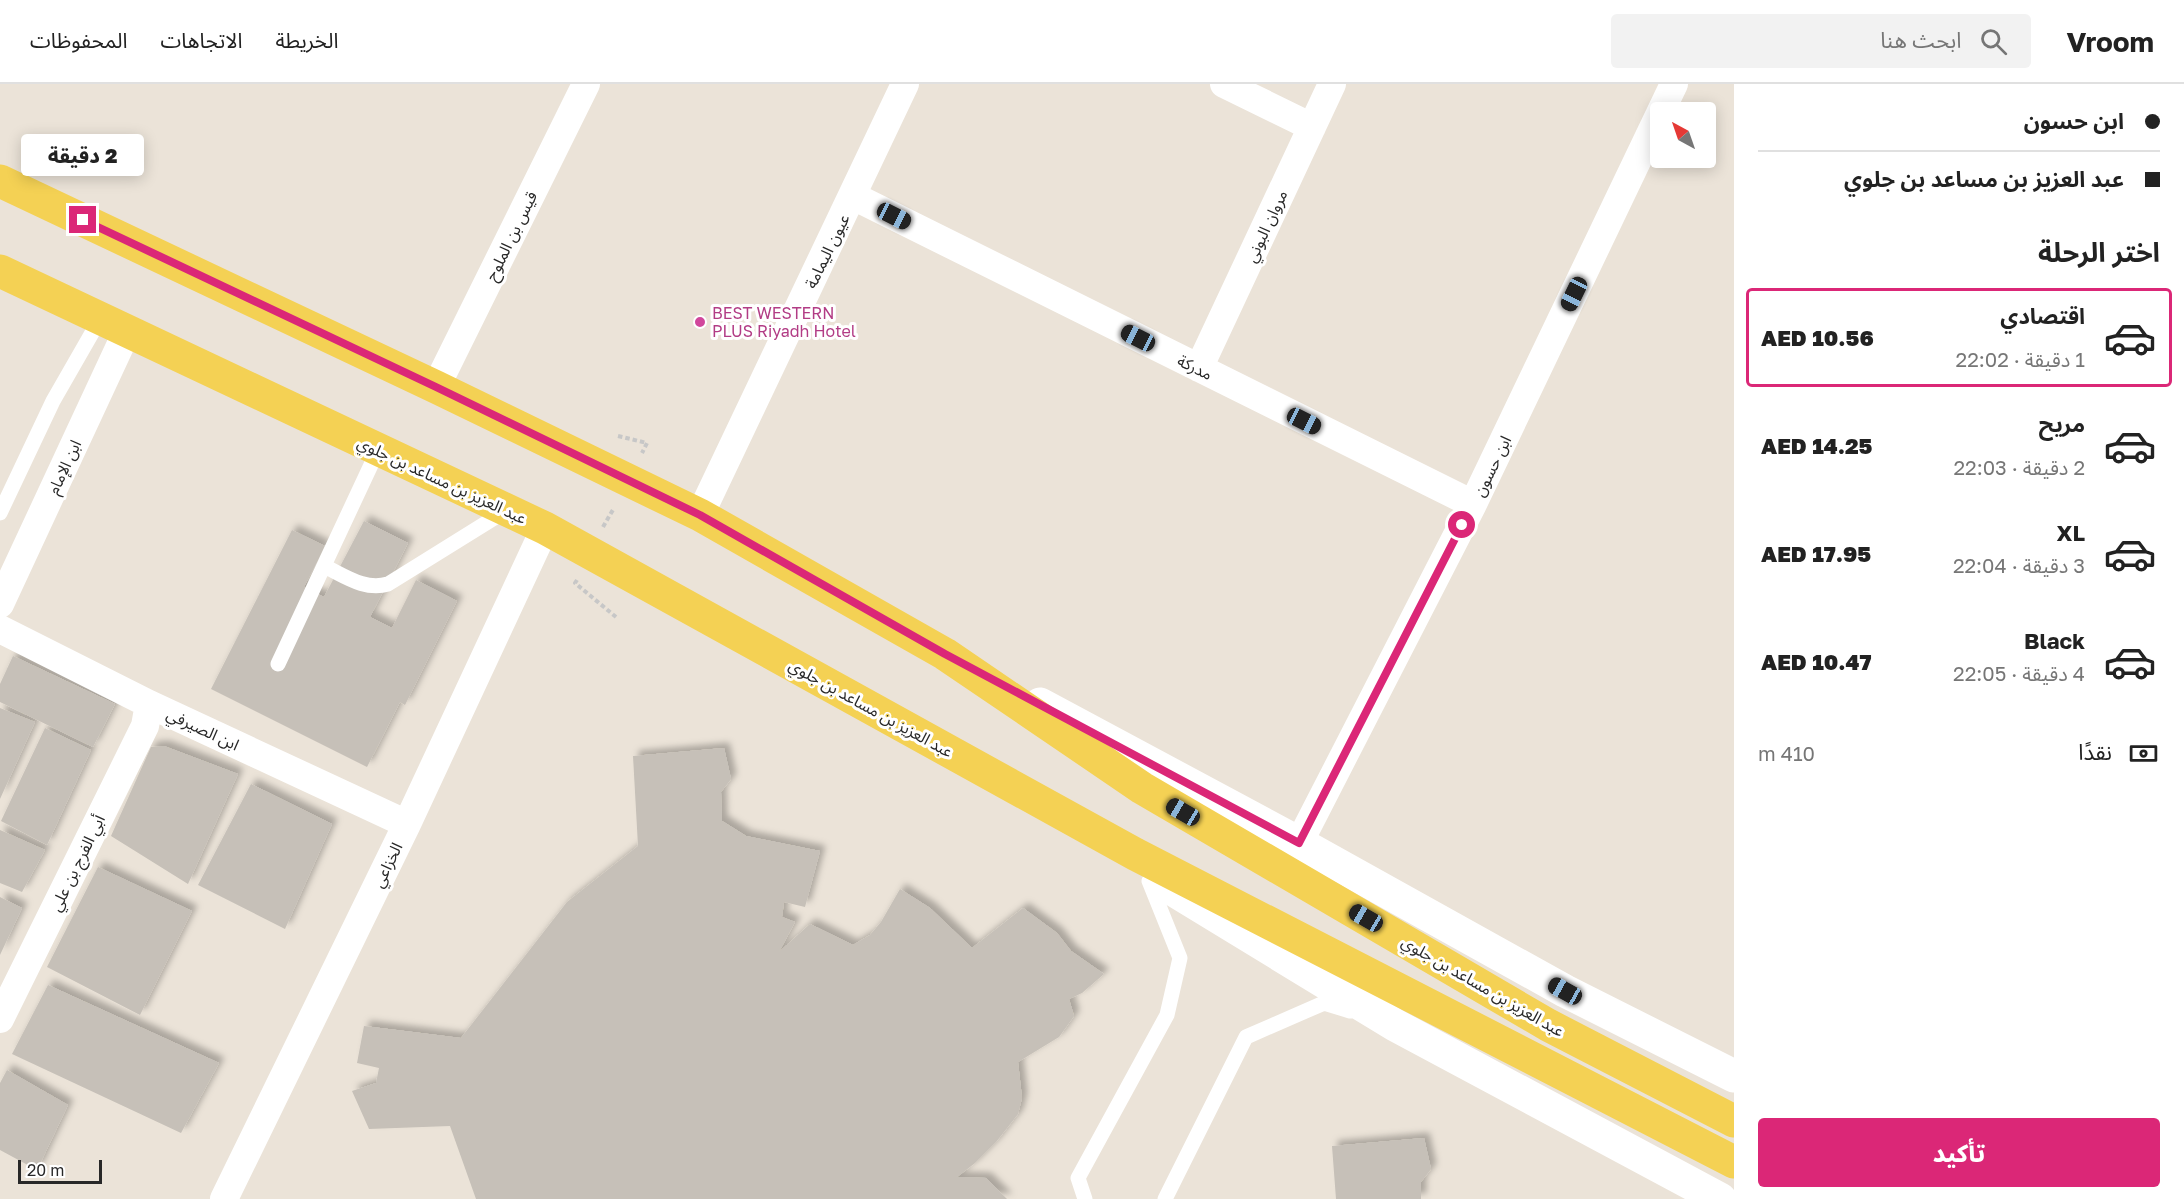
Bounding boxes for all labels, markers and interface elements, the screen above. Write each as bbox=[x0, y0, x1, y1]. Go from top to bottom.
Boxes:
search box bbox=[1611, 14, 2031, 68]
icon: search bbox=[1977, 25, 2010, 58]
text: Vroom bbox=[2067, 25, 2154, 58]
text: ابحث هنا bbox=[1880, 26, 1962, 53]
text: المحفوظات bbox=[30, 27, 127, 53]
text: الاتجاهات bbox=[160, 27, 242, 53]
text: الخريطة bbox=[275, 27, 338, 53]
north arrow bbox=[1650, 102, 1716, 168]
map controls bbox=[1650, 102, 1716, 168]
text: ابن حسون bbox=[2024, 107, 2124, 134]
callout: 2 دقيقة bbox=[22, 133, 144, 175]
text: 2 دقيقة bbox=[48, 143, 117, 167]
text: عبد العزيز بن مساعد بن جلوي bbox=[1844, 165, 2124, 192]
street label: مروان البوني bbox=[1241, 187, 1294, 267]
street label: قيس بن الملوح bbox=[481, 188, 544, 285]
car bbox=[874, 200, 914, 232]
route end bbox=[69, 206, 96, 233]
street label: عيون اليمامة bbox=[800, 210, 854, 292]
text: اختر الرحلة bbox=[2038, 236, 2160, 268]
car bbox=[1558, 274, 1590, 314]
text: اقتصادي bbox=[2000, 302, 2085, 329]
place label: BEST WESTERN PLUS Riyadh Hotel bbox=[712, 303, 856, 341]
icon: car bbox=[2103, 311, 2157, 365]
marker: BEST WESTERN PLUS Riyadh Hotel bbox=[693, 315, 707, 329]
car bbox=[1118, 322, 1158, 354]
text: AED 10.56 bbox=[1761, 324, 1874, 351]
text: 1 دقيقة · 22:02 bbox=[1956, 347, 2085, 371]
street label: مدركة bbox=[1174, 350, 1216, 384]
car bbox=[1284, 405, 1324, 437]
text: مريح bbox=[2039, 410, 2085, 437]
icon: car bbox=[2103, 419, 2157, 473]
street label: عبد العزيز بن مساعد بن جلوي bbox=[353, 432, 530, 530]
street label: ابن حسون bbox=[1469, 432, 1515, 500]
text: AED 14.25 bbox=[1761, 432, 1872, 459]
street label: ابن الإمام bbox=[43, 437, 88, 499]
text: 2 دقيقة · 22:03 bbox=[1954, 455, 2085, 479]
route start bbox=[1448, 511, 1475, 538]
text: XL bbox=[2057, 519, 2085, 546]
icon: car bbox=[2103, 527, 2157, 581]
text: AED 17.95 bbox=[1761, 540, 1871, 567]
text: 3 دقيقة · 22:04 bbox=[1953, 553, 2085, 577]
text: Black bbox=[2024, 627, 2085, 654]
icon: car bbox=[2103, 635, 2157, 689]
text: AED 10.47 bbox=[1761, 648, 1872, 675]
street label: عبد العزيز بن مساعد بن جلوي bbox=[784, 655, 957, 764]
text: 4 دقيقة · 22:05 bbox=[1953, 661, 2085, 685]
street label: ابن الصيرفي bbox=[162, 704, 242, 757]
icon: cash bbox=[2127, 737, 2160, 770]
text: نقدًا bbox=[2078, 738, 2112, 765]
text: 410 m bbox=[1758, 741, 1815, 765]
car bbox=[1163, 795, 1203, 829]
street label: أبي الفرج بن علي bbox=[45, 811, 112, 916]
street label: الخزاعي bbox=[368, 839, 409, 892]
car bbox=[1346, 901, 1386, 935]
street label: عبد العزيز بن مساعد بن جلوي bbox=[1397, 931, 1568, 1043]
car bbox=[1545, 974, 1585, 1008]
button: تأكيد bbox=[1758, 1118, 2160, 1187]
scale bar bbox=[18, 1157, 102, 1184]
text: 20 m bbox=[27, 1160, 64, 1180]

